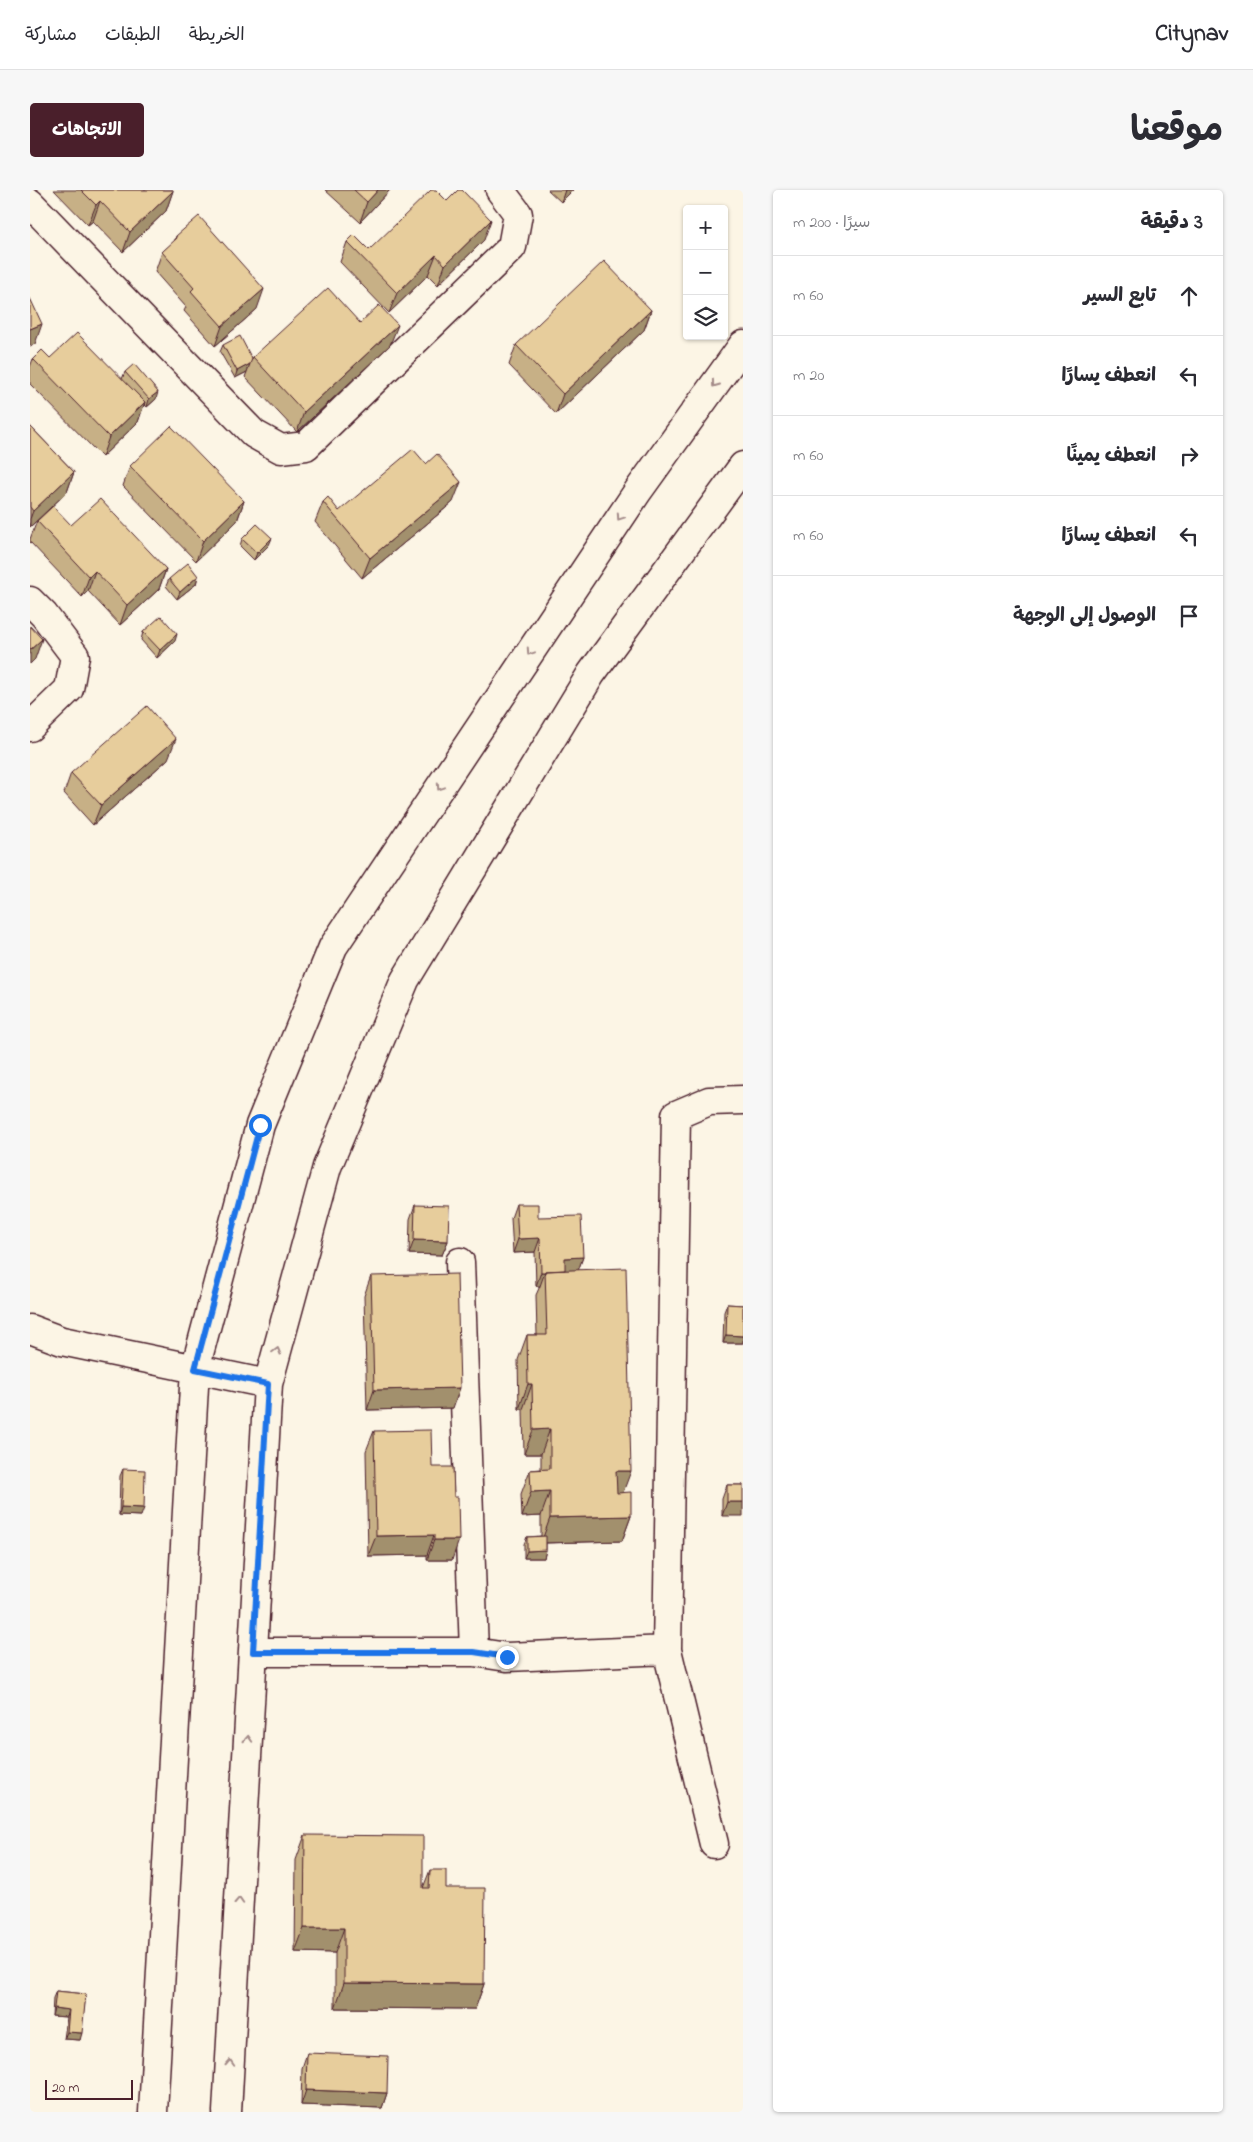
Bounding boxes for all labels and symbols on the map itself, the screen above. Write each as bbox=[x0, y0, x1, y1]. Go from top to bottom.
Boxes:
one-way arrow bbox=[712, 378, 720, 387]
one-way arrow bbox=[617, 511, 627, 520]
one-way arrow bbox=[527, 646, 536, 656]
one-way arrow bbox=[437, 781, 446, 791]
route start bbox=[249, 1114, 272, 1137]
one-way arrow bbox=[271, 1347, 281, 1355]
route end bbox=[496, 1646, 519, 1669]
one-way arrow bbox=[242, 1735, 253, 1743]
one-way arrow bbox=[233, 1897, 244, 1905]
one-way arrow bbox=[224, 2059, 235, 2067]
scale bar bbox=[45, 2077, 132, 2100]

